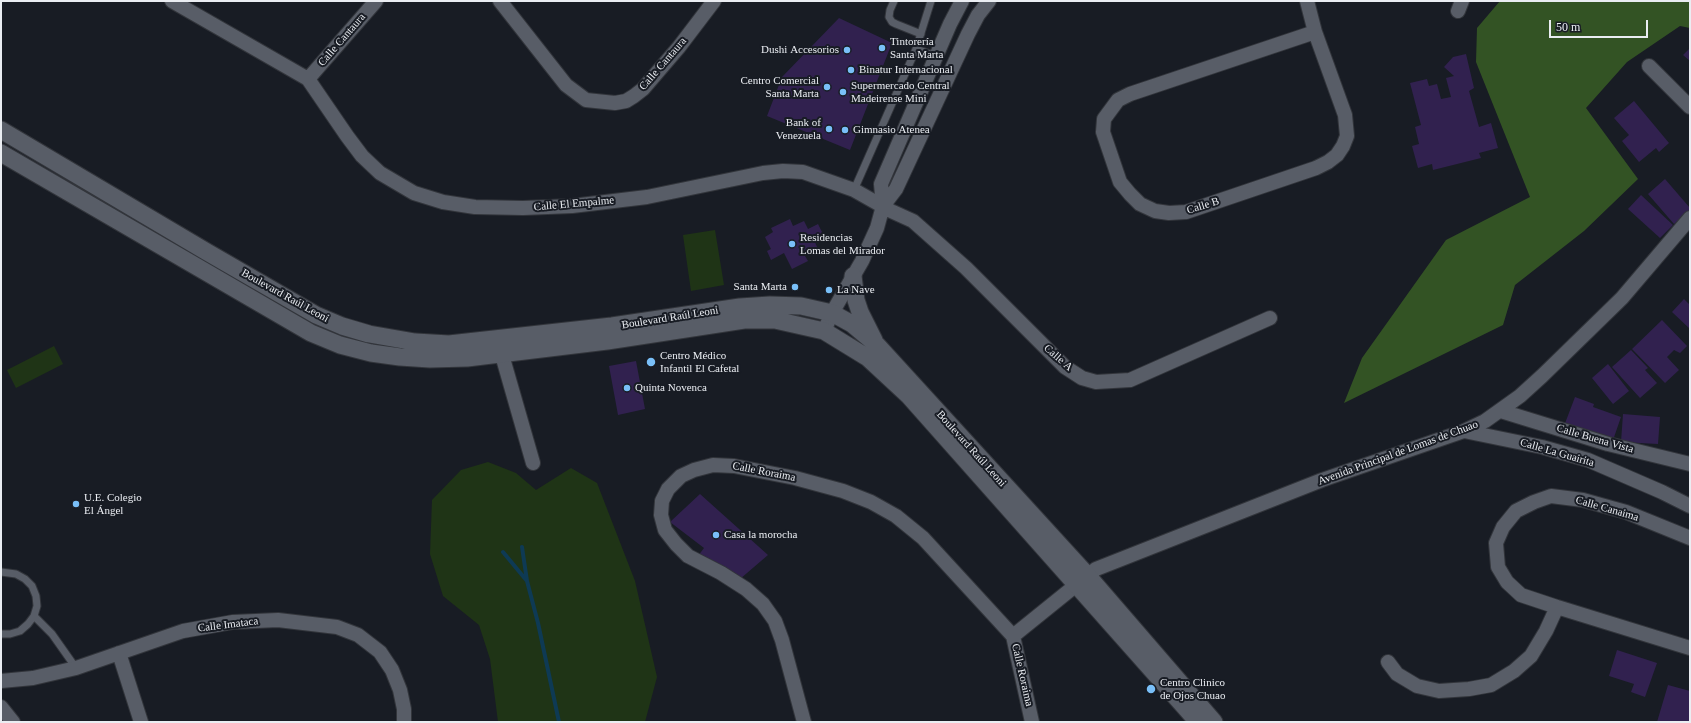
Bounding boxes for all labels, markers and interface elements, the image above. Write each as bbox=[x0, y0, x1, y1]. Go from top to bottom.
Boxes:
street label: Calle Cantaura bbox=[315, 11, 369, 69]
scale bar bbox=[1551, 12, 1650, 38]
text: 50 m bbox=[1556, 20, 1580, 34]
street label: Calle Cantaura bbox=[636, 35, 690, 93]
place label: Tintorería Santa Marta bbox=[890, 35, 943, 61]
place label: Dushi Accesorios bbox=[761, 43, 839, 57]
marker: Tintorería Santa Marta bbox=[877, 43, 887, 53]
marker: Dushi Accesorios bbox=[842, 45, 852, 55]
place label: Binatur Internacional bbox=[859, 63, 953, 77]
marker: Binatur Internacional bbox=[846, 65, 856, 75]
place label: Centro Comercial Santa Marta bbox=[740, 74, 819, 100]
place label: Supermercado Central Madeirense Mini bbox=[851, 79, 950, 105]
marker: Centro Comercial Santa Marta bbox=[822, 82, 832, 92]
marker: Supermercado Central Madeirense Mini bbox=[838, 87, 848, 97]
place label: Bank of Venezuela bbox=[776, 116, 821, 142]
place label: Gimnasio Atenea bbox=[853, 123, 930, 137]
marker: Bank of Venezuela bbox=[824, 124, 834, 134]
marker: Gimnasio Atenea bbox=[840, 125, 850, 135]
street label: Calle El Empalme bbox=[533, 194, 615, 214]
street label: Calle B bbox=[1185, 195, 1221, 217]
place label: Residencias Lomas del Mirador bbox=[800, 231, 885, 257]
marker: Residencias Lomas del Mirador bbox=[787, 239, 797, 249]
street label: Boulevard Raúl Leoni bbox=[239, 267, 331, 325]
place label: Santa Marta bbox=[734, 280, 787, 294]
marker: Santa Marta bbox=[790, 282, 800, 292]
place label: La Nave bbox=[837, 283, 875, 297]
marker: La Nave bbox=[824, 285, 834, 295]
street label: Boulevard Raúl Leoni bbox=[621, 304, 719, 332]
street label: Calle A bbox=[1041, 342, 1075, 374]
place label: Centro Médico Infantil El Cafetal bbox=[660, 349, 739, 375]
marker: Centro Médico Infantil El Cafetal bbox=[645, 356, 657, 368]
place label: Quinta Novenca bbox=[635, 381, 707, 395]
marker: Quinta Novenca bbox=[622, 383, 632, 393]
street label: Boulevard Raúl Leoni bbox=[933, 408, 1009, 490]
street label: Avenida Principal de Lomas de Chuao bbox=[1316, 418, 1480, 488]
street label: Calle Buena Vista bbox=[1555, 422, 1635, 456]
street label: Calle La Guairita bbox=[1518, 436, 1596, 470]
street label: Calle Roraima bbox=[731, 459, 797, 485]
place label: U.E. Colegio El Ángel bbox=[84, 491, 142, 517]
street label: Calle Canaima bbox=[1574, 494, 1640, 524]
marker: U.E. Colegio El Ángel bbox=[71, 499, 81, 509]
place label: Casa la morocha bbox=[724, 528, 797, 542]
marker: Casa la morocha bbox=[711, 530, 721, 540]
street label: Calle Imataca bbox=[197, 615, 259, 635]
street label: Calle Roraima bbox=[1008, 642, 1036, 708]
place label: Centro Clinico de Ojos Chuao bbox=[1160, 676, 1225, 702]
marker: Centro Clinico de Ojos Chuao bbox=[1145, 683, 1157, 695]

